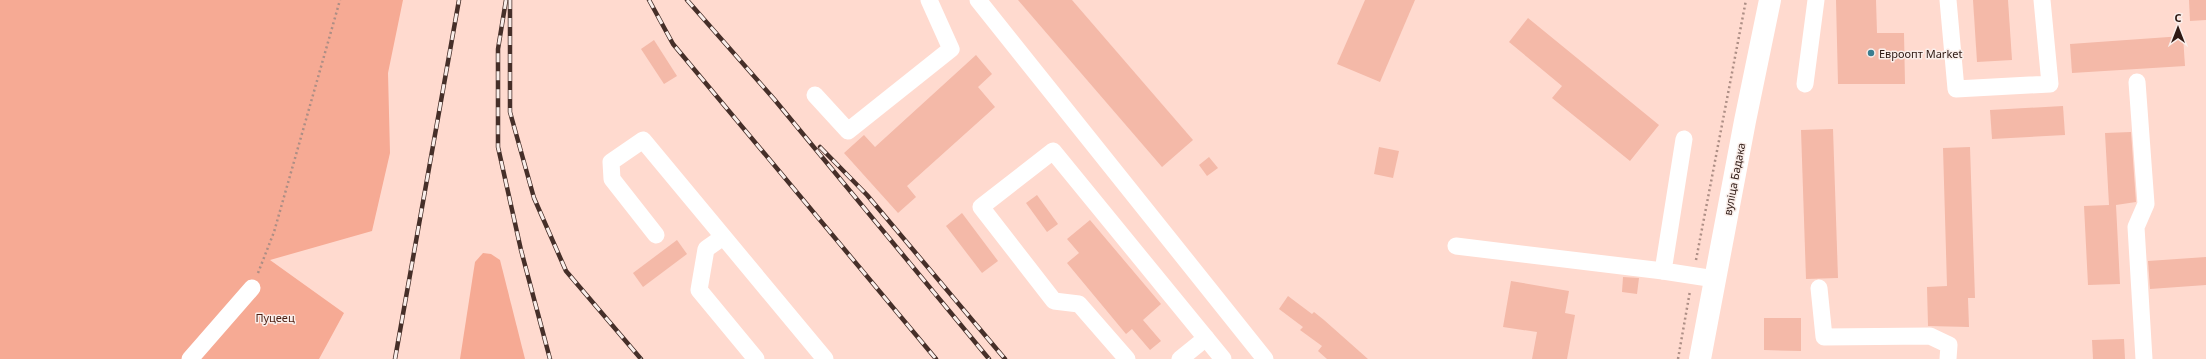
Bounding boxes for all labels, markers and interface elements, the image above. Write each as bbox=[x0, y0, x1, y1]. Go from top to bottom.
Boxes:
north arrow bbox=[2158, 8, 2198, 48]
text: С bbox=[2174, 10, 2182, 25]
place label: Евроопт Market bbox=[1879, 46, 1962, 61]
marker: Евроопт Market bbox=[1866, 48, 1876, 58]
street label: вуліца Бадака bbox=[1720, 141, 1748, 217]
park label: Пуцеец bbox=[255, 310, 295, 325]

